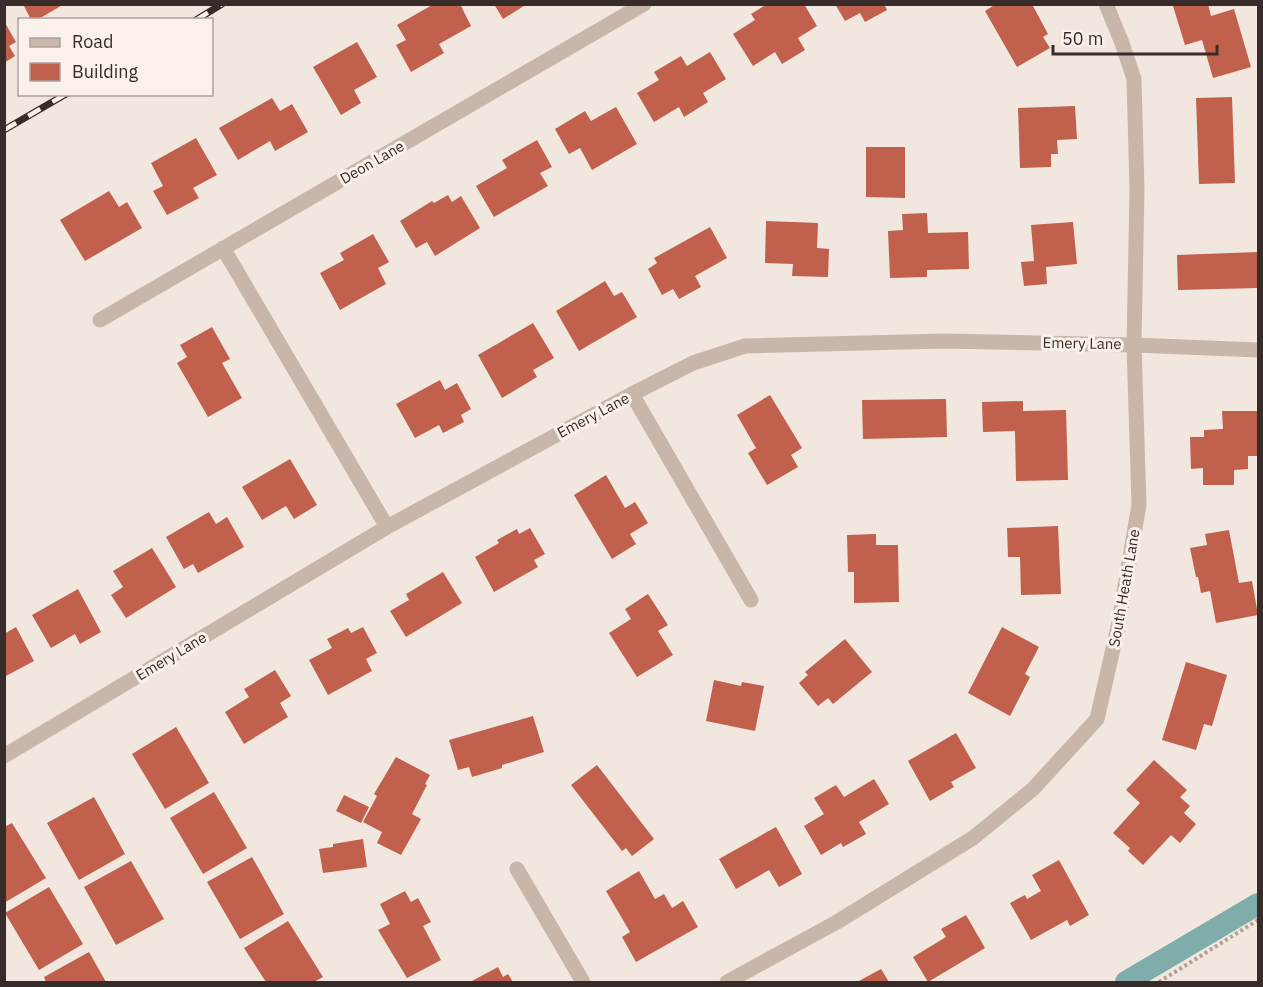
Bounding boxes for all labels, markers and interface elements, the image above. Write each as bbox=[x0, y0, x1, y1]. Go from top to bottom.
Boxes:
legend bbox=[18, 18, 213, 96]
scale bar bbox=[1053, 18, 1216, 56]
text: 50 m bbox=[1062, 27, 1104, 50]
text: Road bbox=[72, 30, 113, 53]
text: Building bbox=[72, 60, 139, 83]
street label: Deon Lane bbox=[336, 136, 408, 188]
street label: Emery Lane bbox=[1042, 333, 1122, 353]
street label: Emery Lane bbox=[554, 388, 632, 442]
street label: South Heath Lane bbox=[1104, 528, 1144, 648]
street label: Emery Lane bbox=[132, 628, 210, 684]

